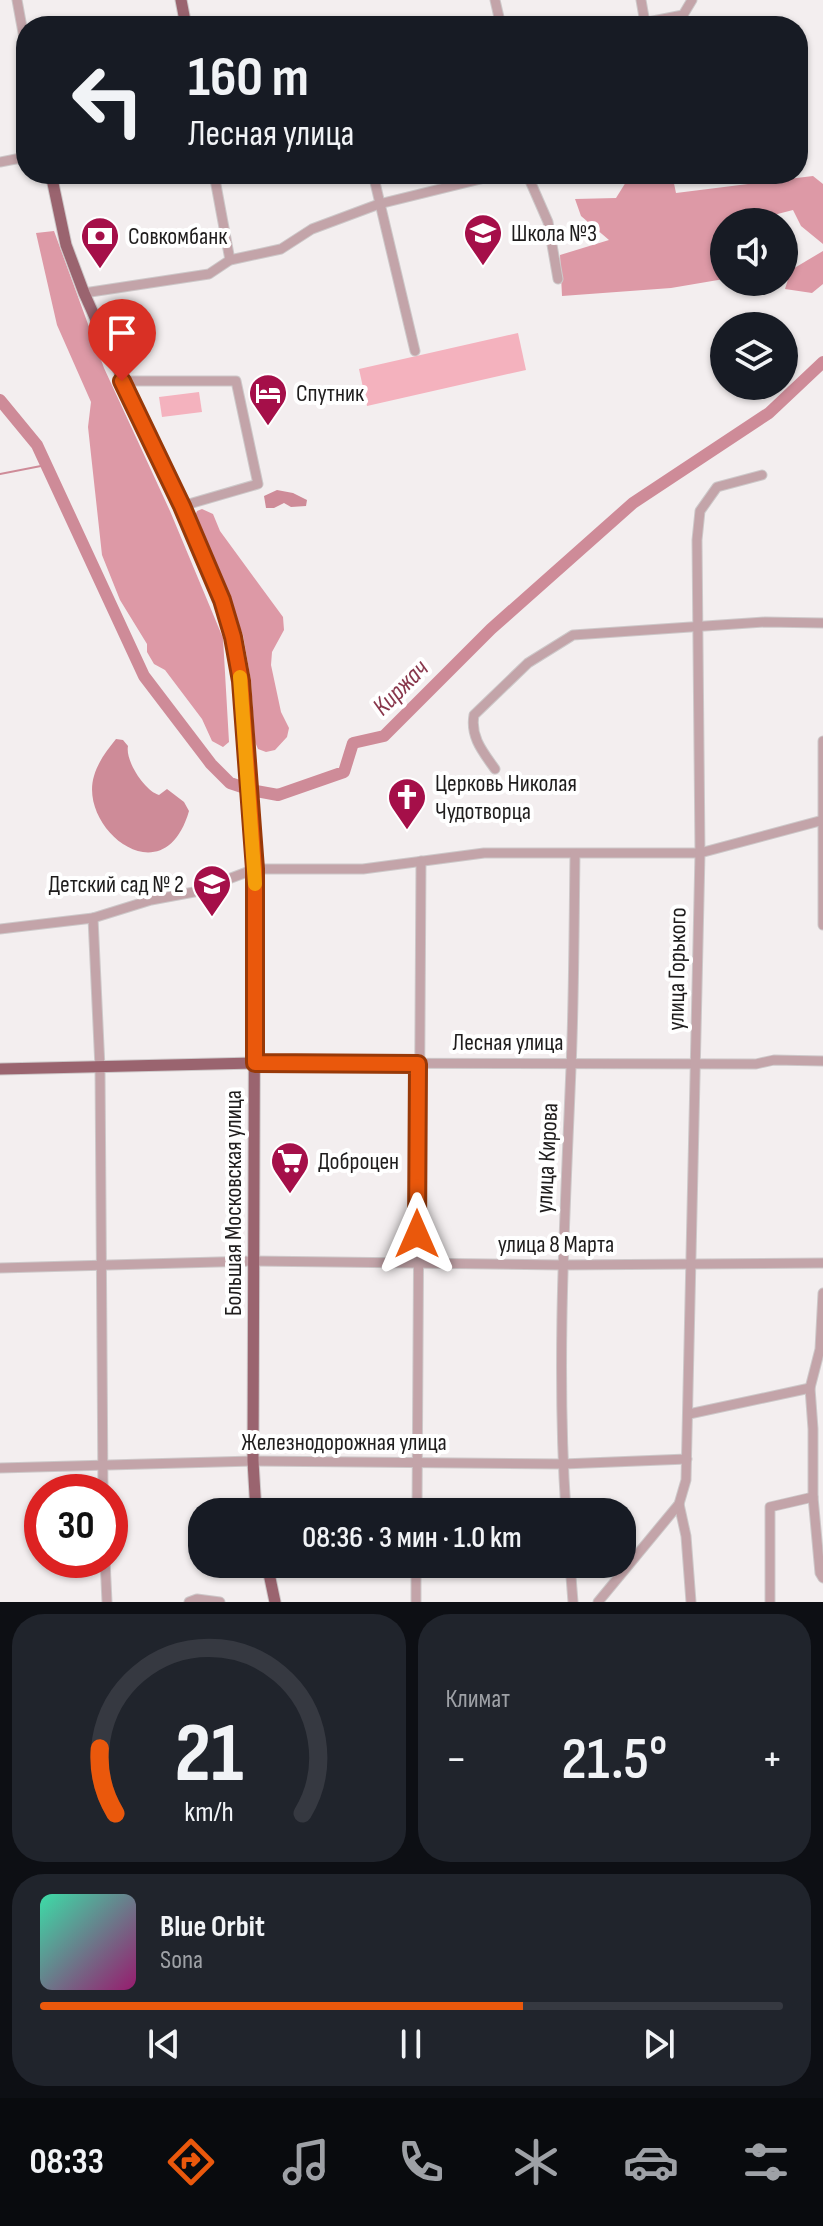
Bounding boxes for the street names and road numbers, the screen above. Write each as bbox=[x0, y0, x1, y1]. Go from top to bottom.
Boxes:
street label: улица Горького bbox=[661, 907, 693, 1031]
street label: Лесная улица bbox=[453, 1028, 563, 1057]
street label: Большая Московская улица bbox=[219, 1090, 248, 1316]
street label: улица Кирова bbox=[530, 1102, 564, 1214]
street label: улица 8 Марта bbox=[498, 1230, 614, 1259]
street label: Железнодорожная улица bbox=[241, 1428, 447, 1457]

